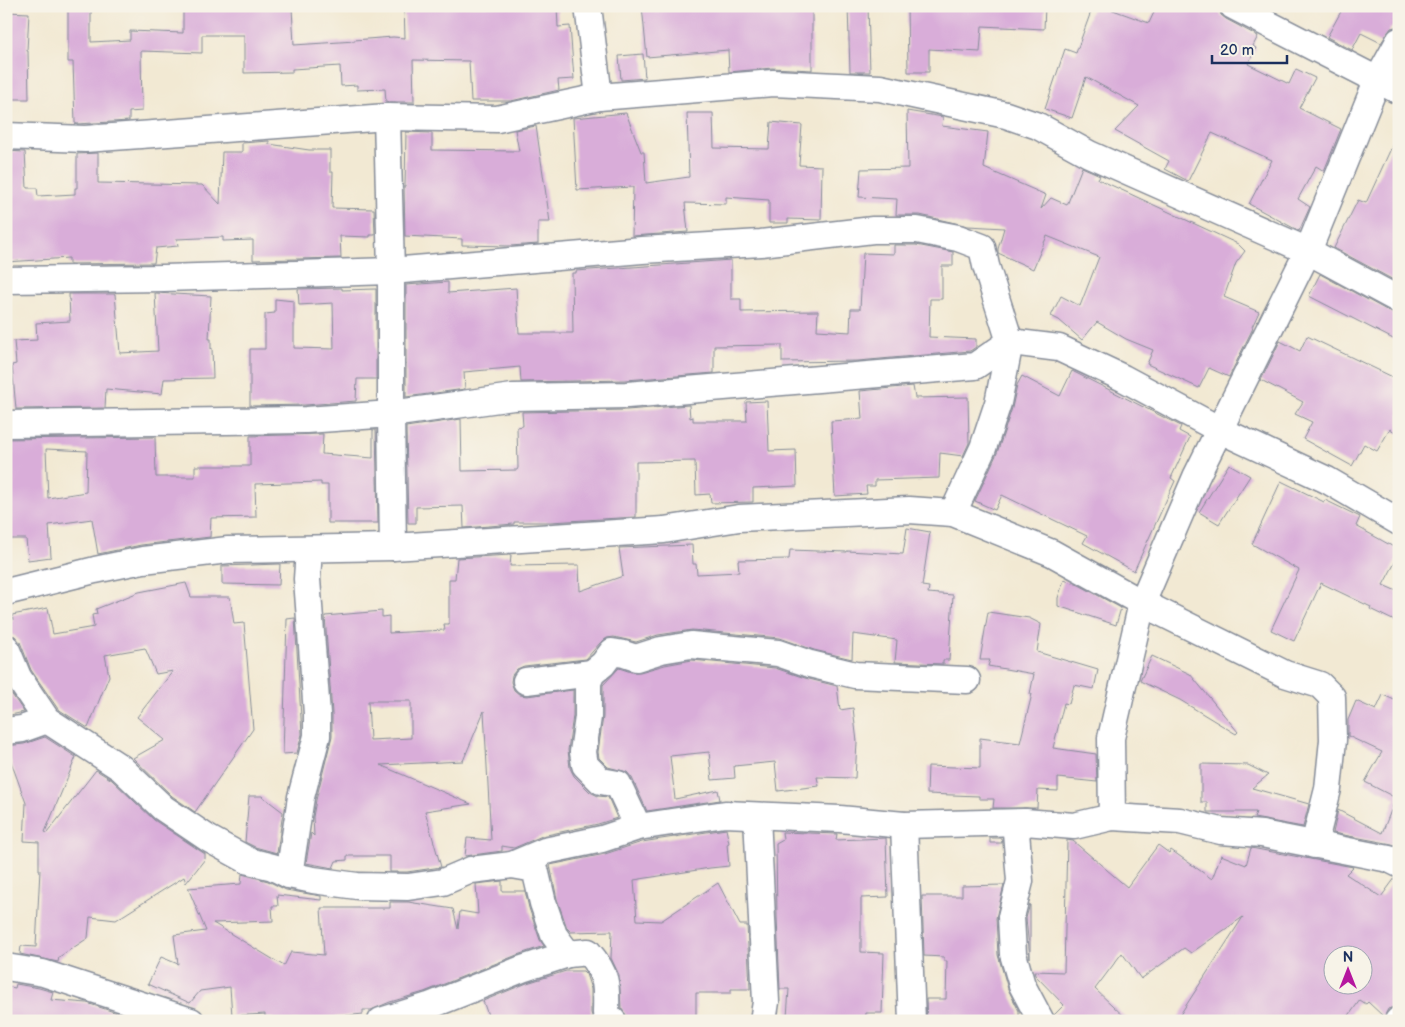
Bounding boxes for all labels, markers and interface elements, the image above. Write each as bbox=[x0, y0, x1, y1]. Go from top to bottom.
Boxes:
scale bar bbox=[1212, 32, 1288, 64]
text: 20 m bbox=[1220, 41, 1254, 60]
north arrow bbox=[1322, 944, 1372, 994]
text: N bbox=[1343, 949, 1353, 966]

